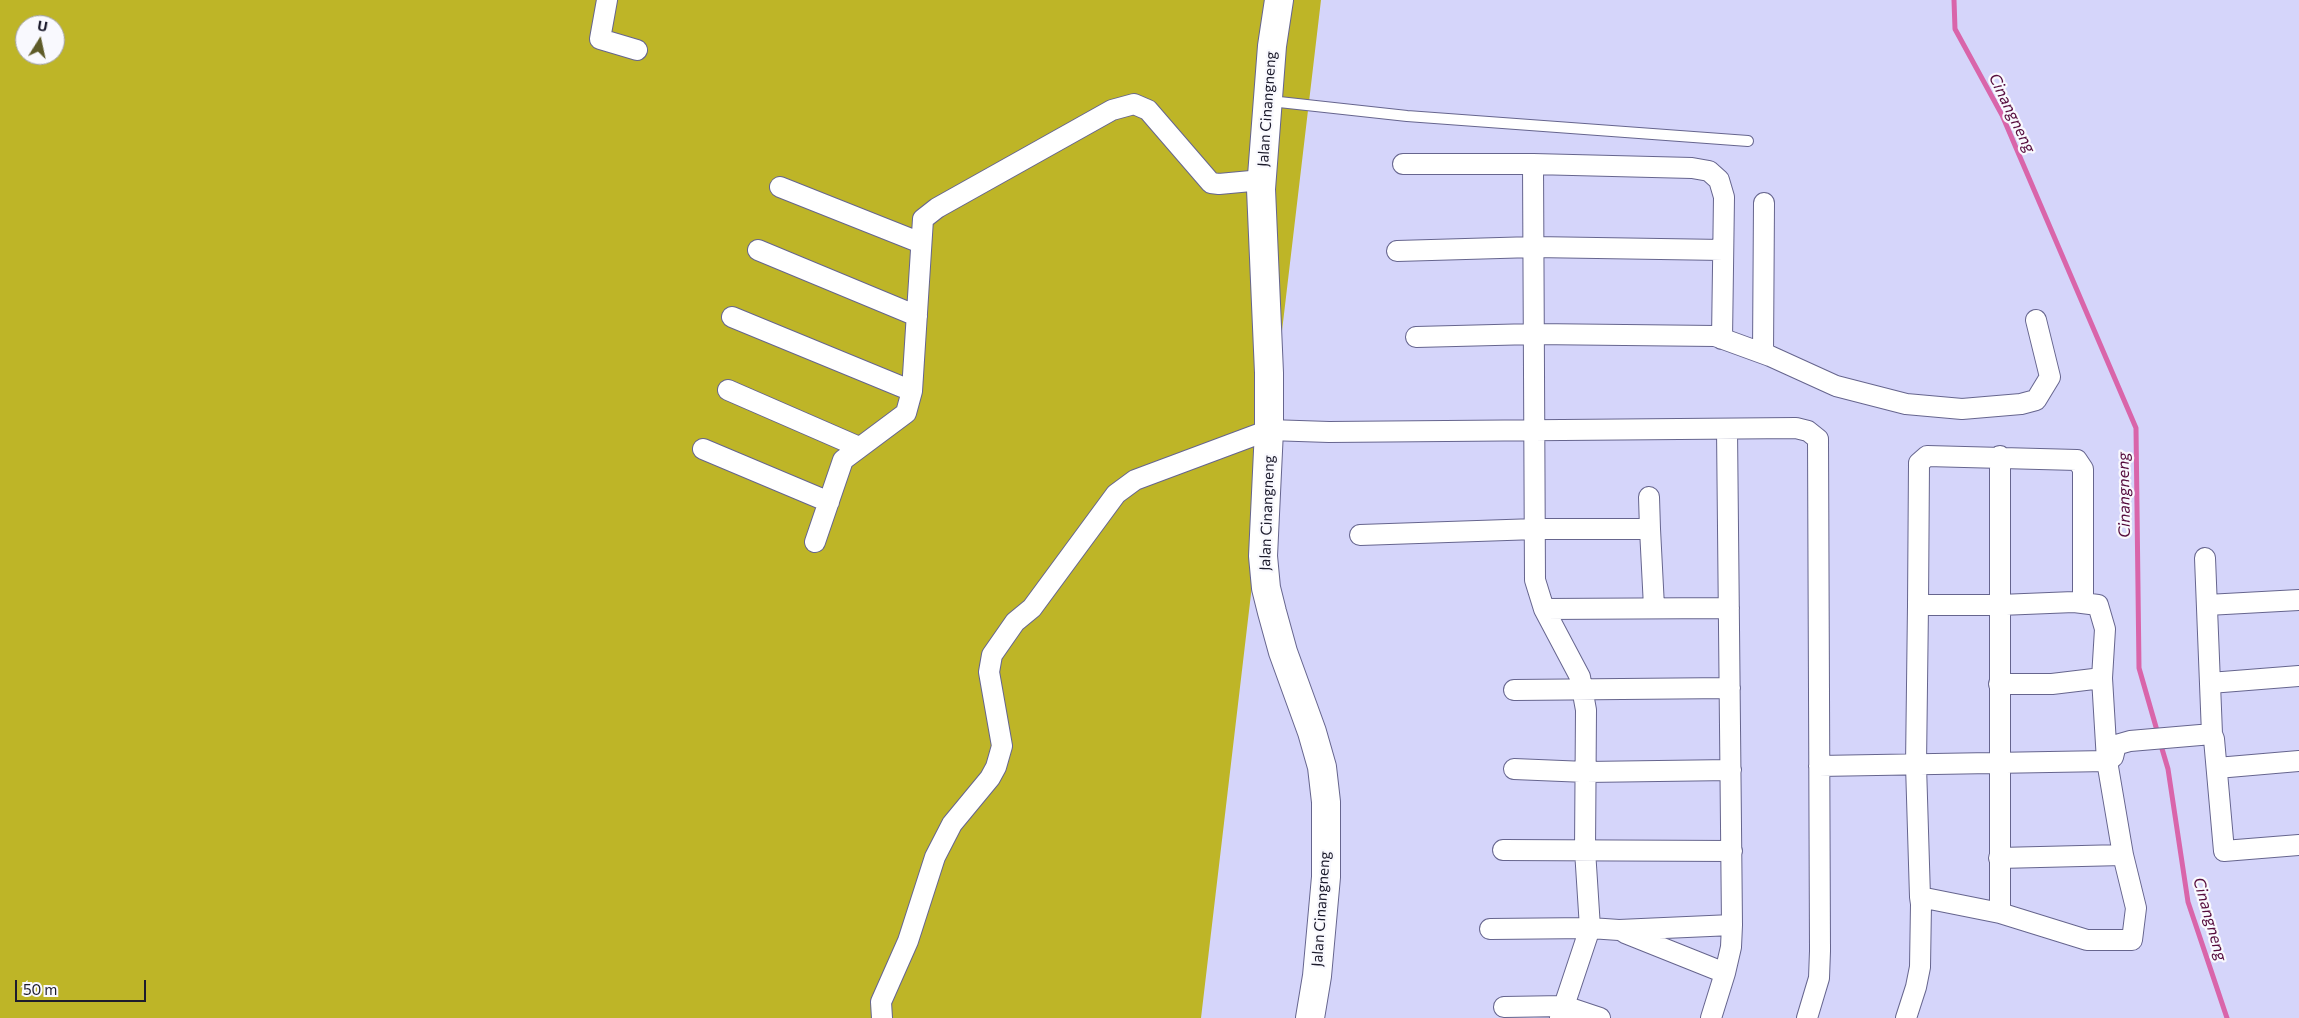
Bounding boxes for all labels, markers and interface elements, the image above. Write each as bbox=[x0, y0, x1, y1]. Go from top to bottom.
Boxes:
north arrow bbox=[15, 15, 65, 65]
text: U bbox=[36, 16, 49, 35]
street label: Jalan Cinangneng bbox=[1254, 51, 1280, 167]
water label: Cinangneng bbox=[1985, 70, 2039, 156]
water label: Cinangneng bbox=[2114, 452, 2134, 538]
street label: Jalan Cinangneng bbox=[1256, 455, 1278, 571]
street label: Jalan Cinangneng bbox=[1308, 851, 1334, 967]
water label: Cinangneng bbox=[2189, 875, 2231, 963]
scale bar bbox=[18, 970, 149, 1002]
text: 50 m bbox=[23, 980, 57, 998]

